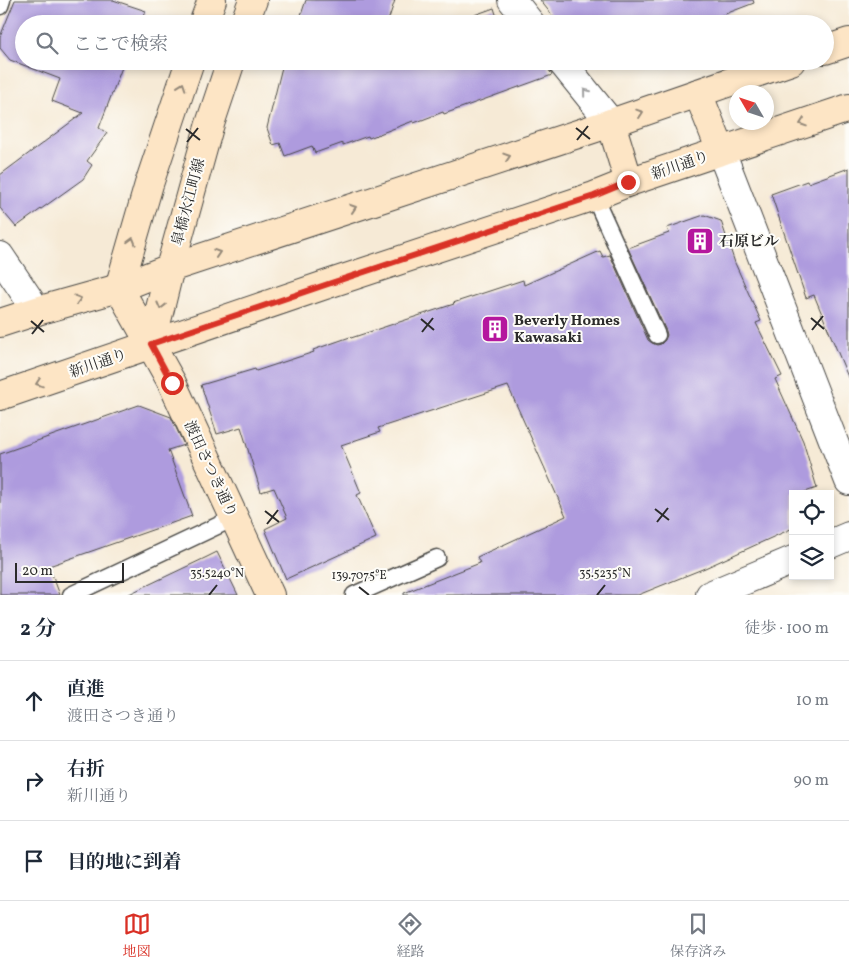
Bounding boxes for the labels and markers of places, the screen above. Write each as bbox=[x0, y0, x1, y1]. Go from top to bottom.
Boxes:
building icon: 石原ビル bbox=[685, 226, 715, 256]
place label: 石原ビル bbox=[719, 232, 779, 253]
place label: Beverly Homes Kawasaki bbox=[514, 311, 620, 349]
building icon: Beverly Homes Kawasaki bbox=[480, 314, 510, 344]

